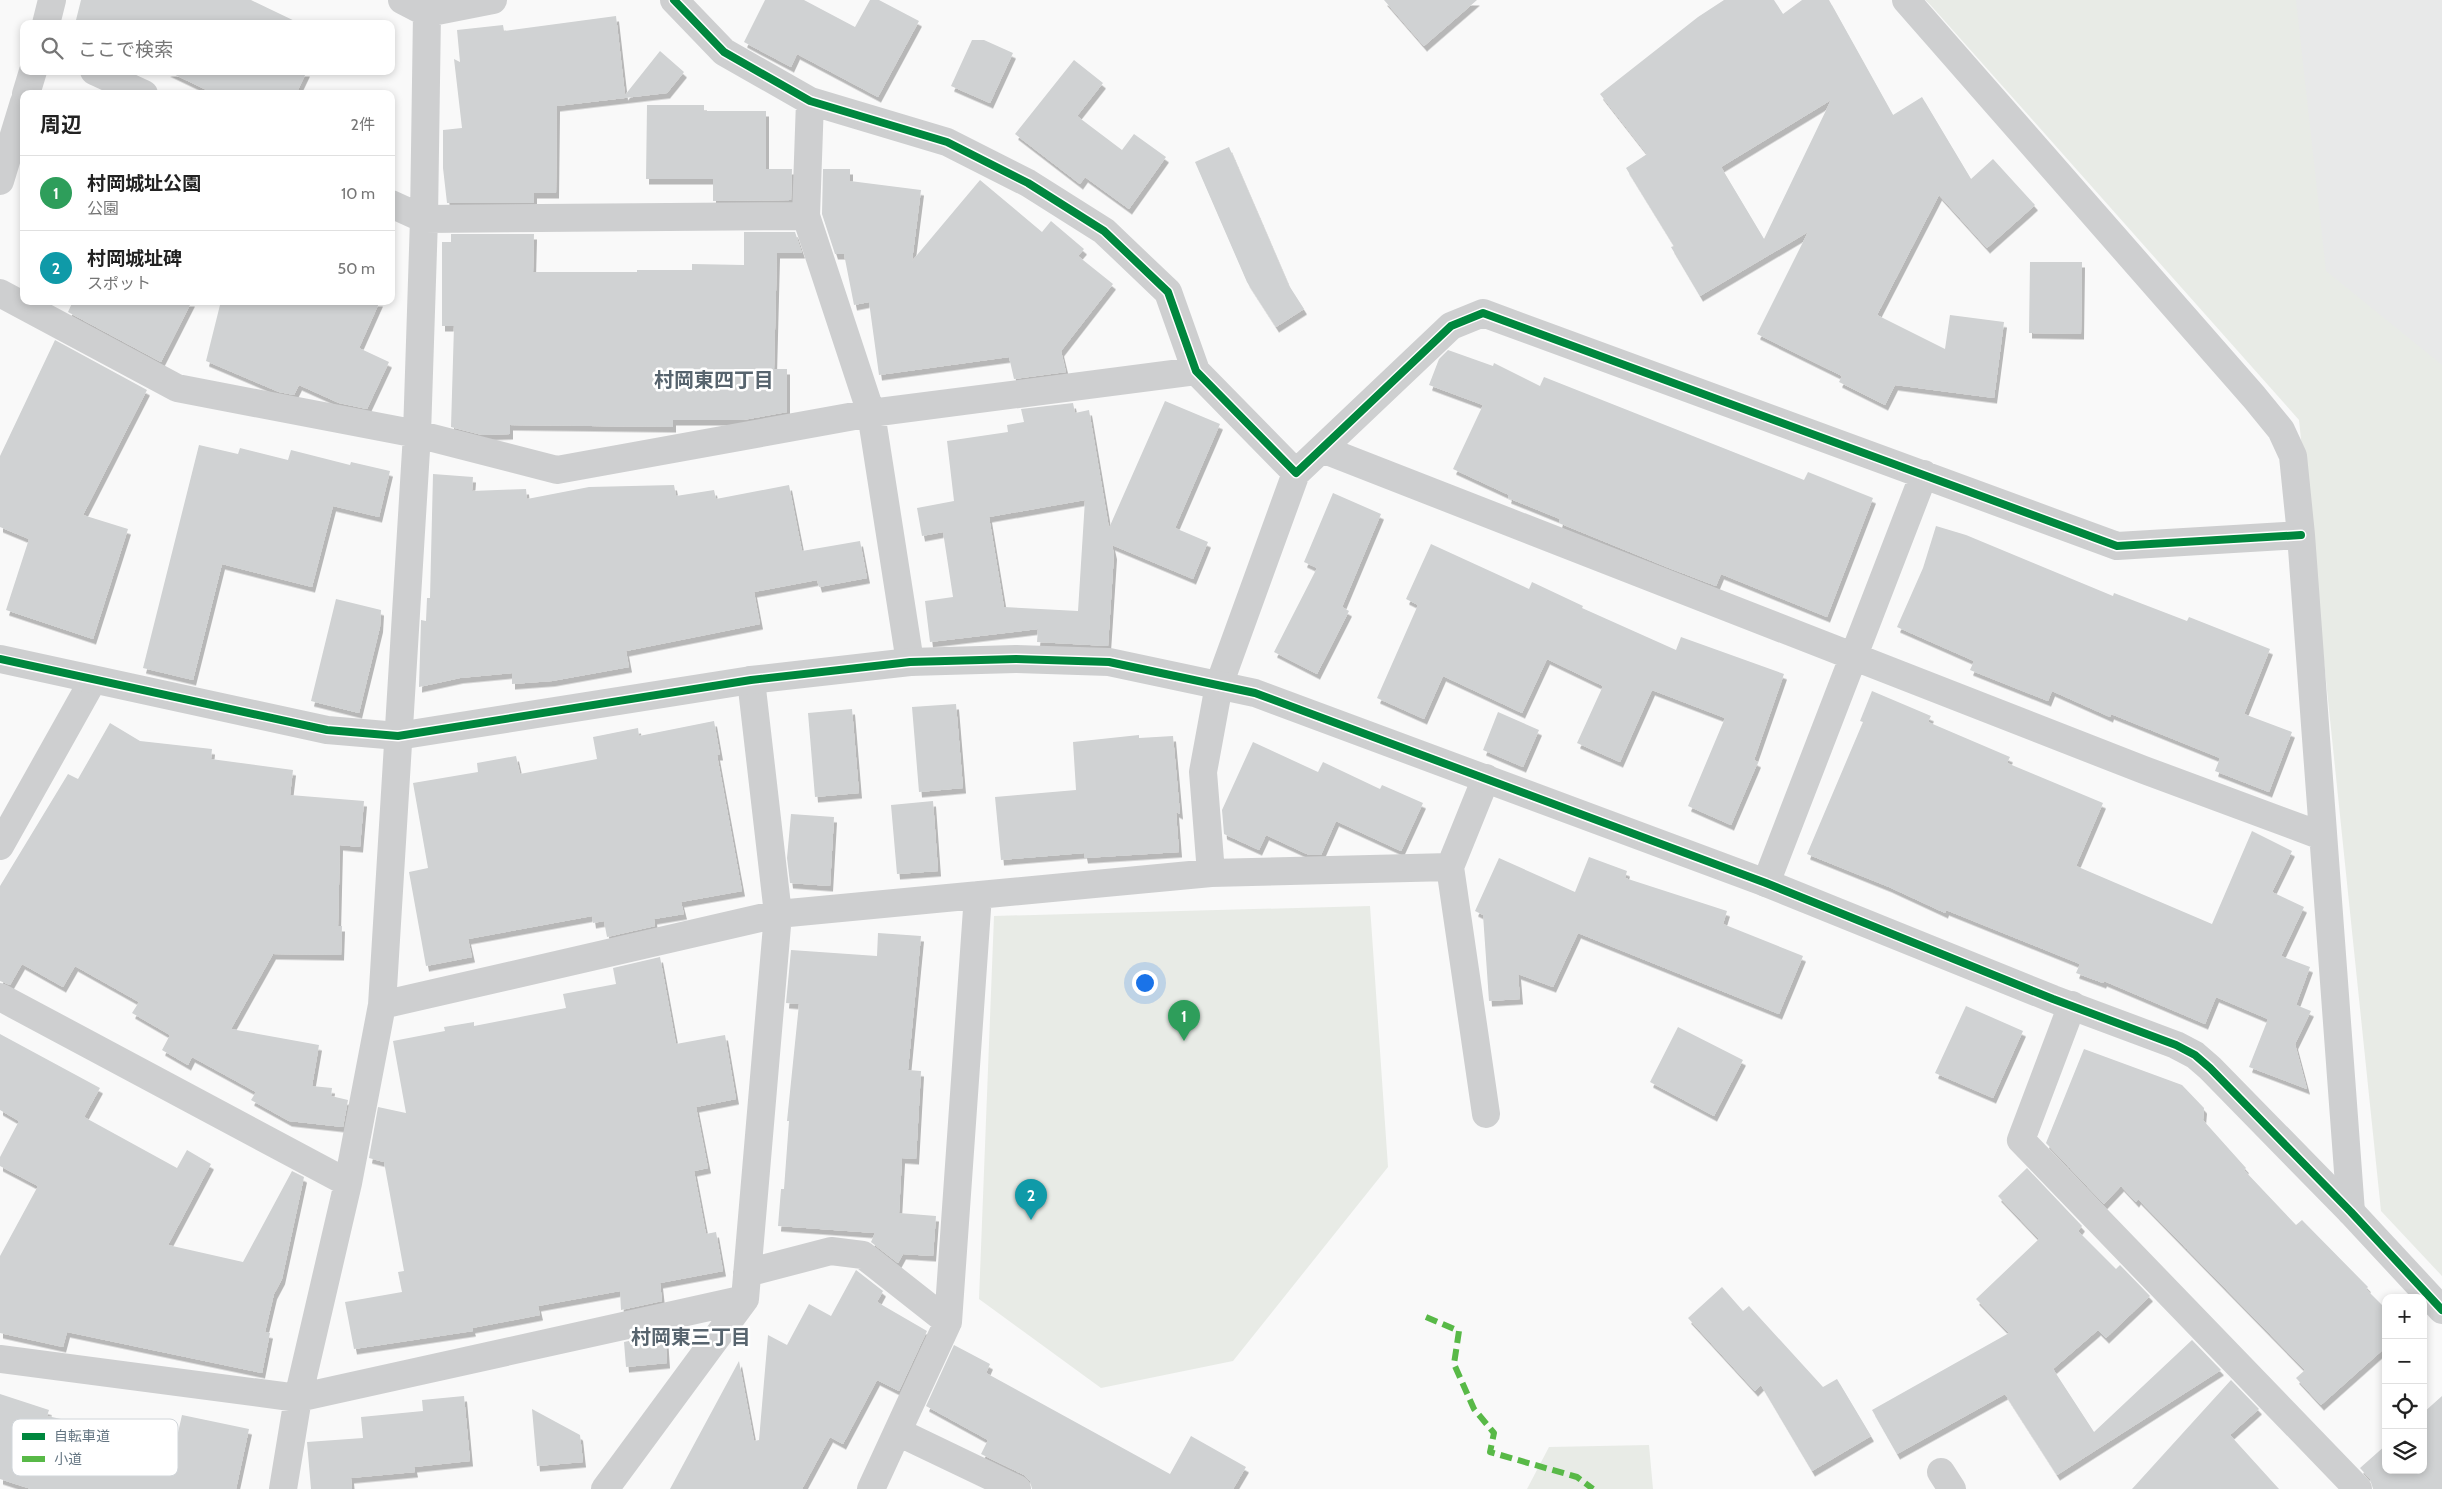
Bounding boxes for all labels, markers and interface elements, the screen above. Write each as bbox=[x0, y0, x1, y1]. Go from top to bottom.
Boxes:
search box bbox=[20, 20, 395, 75]
icon: search bbox=[38, 34, 66, 62]
text: ここで検索 bbox=[78, 38, 173, 61]
text: 周辺 bbox=[40, 112, 82, 137]
text: 2件 bbox=[351, 115, 375, 134]
text: 村岡城址公園 bbox=[87, 172, 201, 195]
text: 1 bbox=[53, 184, 59, 203]
text: 10 m bbox=[341, 184, 375, 203]
text: 公園 bbox=[87, 199, 119, 218]
text: 村岡城址碑 bbox=[87, 247, 182, 270]
text: 2 bbox=[52, 259, 60, 278]
text: 50 m bbox=[338, 259, 375, 278]
text: スポット bbox=[87, 274, 151, 293]
district label: 村岡東四丁目 bbox=[654, 368, 774, 392]
your location bbox=[1132, 970, 1158, 996]
pin: 1 bbox=[1168, 1000, 1200, 1041]
pin: 2 bbox=[1015, 1179, 1047, 1220]
map controls bbox=[2382, 1294, 2427, 1474]
button: + bbox=[2382, 1294, 2427, 1339]
district label: 村岡東三丁目 bbox=[631, 1325, 751, 1349]
button: − bbox=[2382, 1339, 2427, 1384]
button: locate bbox=[2382, 1384, 2427, 1429]
legend bbox=[12, 1419, 178, 1476]
text: 自転車道 bbox=[54, 1427, 110, 1445]
button: layers bbox=[2382, 1429, 2427, 1474]
text: 小道 bbox=[54, 1450, 82, 1468]

